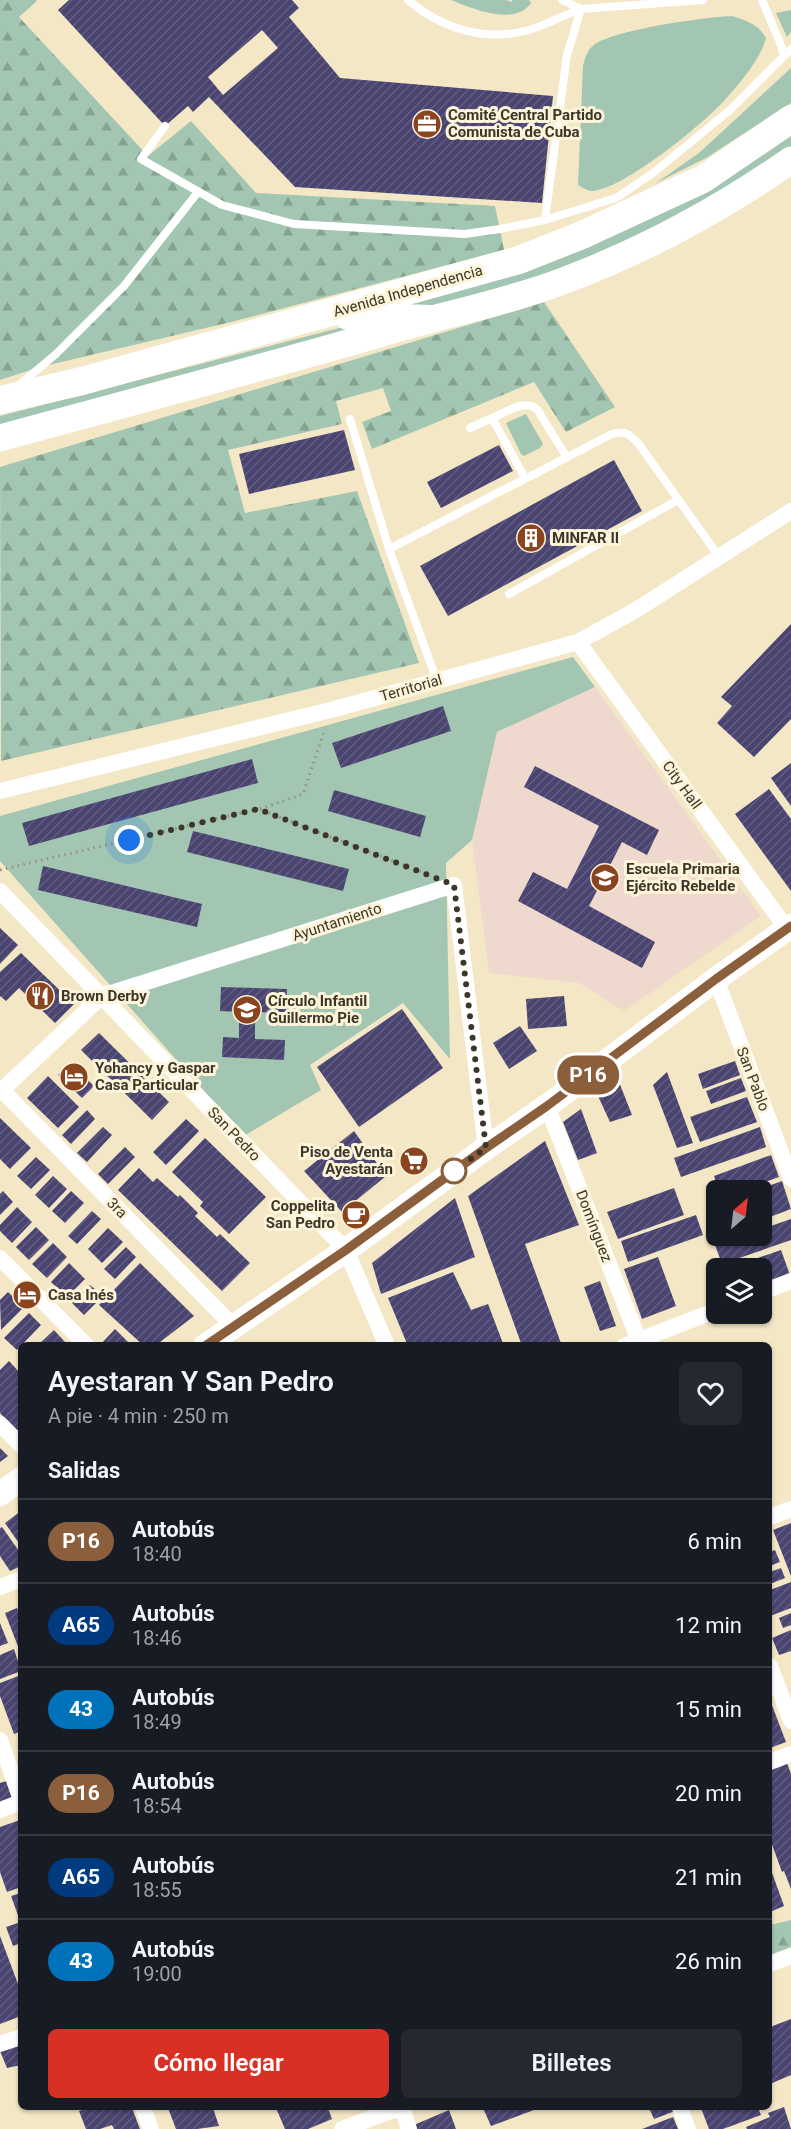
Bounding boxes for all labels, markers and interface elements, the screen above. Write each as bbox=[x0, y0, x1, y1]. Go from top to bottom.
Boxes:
place label: Comité Central Partido Comunista de Cuba bbox=[448, 106, 602, 141]
office icon: Comité Central Partido Comunista de Cuba bbox=[411, 108, 443, 140]
street label: Avenida Independencia bbox=[331, 261, 485, 321]
building icon: MINFAR II bbox=[515, 522, 547, 554]
place label: MINFAR II bbox=[552, 529, 619, 547]
street label: Territorial bbox=[378, 671, 444, 705]
street label: City Hall bbox=[658, 757, 706, 813]
your location bbox=[114, 825, 144, 855]
place label: Escuela Primaria Ejército Rebelde bbox=[626, 860, 740, 895]
school or university icon: Escuela Primaria Ejército Rebelde bbox=[589, 862, 621, 894]
street label: Ayuntamiento bbox=[290, 899, 384, 945]
restaurant icon: Brown Derby bbox=[24, 980, 56, 1012]
place label: Brown Derby bbox=[61, 987, 147, 1005]
place label: Círculo Infantil Guillermo Pie bbox=[268, 992, 367, 1027]
school or university icon: Círculo Infantil Guillermo Pie bbox=[231, 994, 263, 1026]
street label: San Pablo bbox=[733, 1044, 773, 1114]
line badge: P16 bbox=[554, 1056, 622, 1094]
place label: Yohancy y Gaspar Casa Particular bbox=[95, 1059, 216, 1094]
hotel icon: Yohancy y Gaspar Casa Particular bbox=[58, 1061, 90, 1093]
text: P16 bbox=[569, 1063, 607, 1087]
street label: San Pedro bbox=[204, 1103, 264, 1165]
place label: Piso de Venta Ayestarán bbox=[300, 1143, 393, 1178]
supermarket icon: Piso de Venta Ayestarán bbox=[398, 1145, 430, 1177]
unlabelled marker bbox=[441, 1158, 467, 1184]
north arrow bbox=[706, 1180, 772, 1246]
map controls bbox=[706, 1180, 772, 1324]
street label: Domínguez bbox=[572, 1187, 616, 1265]
street label: 3ra bbox=[103, 1194, 131, 1222]
place label: Coppelita San Pedro bbox=[266, 1197, 335, 1232]
cafe icon: Coppelita San Pedro bbox=[340, 1199, 372, 1231]
button: layers bbox=[706, 1258, 772, 1324]
hotel icon: Casa Inés bbox=[11, 1279, 43, 1311]
place label: Casa Inés bbox=[48, 1286, 114, 1304]
button: heart bbox=[679, 1362, 742, 1425]
text: Ayestaran Y San Pedro bbox=[48, 1365, 334, 1398]
text: A pie · 4 min · 250 m bbox=[48, 1404, 229, 1428]
text: Salidas bbox=[48, 1458, 120, 1483]
text: Autobús bbox=[132, 1517, 215, 1542]
text: P16 bbox=[62, 1529, 100, 1553]
text: 6 min bbox=[687, 1529, 742, 1554]
text: 18:40 bbox=[132, 1542, 182, 1566]
text: Autobús bbox=[132, 1601, 215, 1626]
text: A65 bbox=[62, 1613, 100, 1637]
text: 12 min bbox=[675, 1613, 742, 1638]
text: 18:46 bbox=[132, 1626, 182, 1650]
text: Autobús bbox=[132, 1685, 215, 1710]
text: 43 bbox=[69, 1697, 93, 1721]
text: 15 min bbox=[675, 1697, 742, 1722]
text: 18:49 bbox=[132, 1710, 182, 1734]
text: Autobús bbox=[132, 1769, 215, 1794]
text: P16 bbox=[62, 1781, 100, 1805]
text: 20 min bbox=[675, 1781, 742, 1806]
text: 18:54 bbox=[132, 1794, 182, 1818]
text: Autobús bbox=[132, 1853, 215, 1878]
text: A65 bbox=[62, 1865, 100, 1889]
text: 21 min bbox=[675, 1865, 742, 1890]
text: 18:55 bbox=[132, 1878, 182, 1902]
text: Autobús bbox=[132, 1937, 215, 1962]
text: 43 bbox=[69, 1949, 93, 1973]
text: 26 min bbox=[675, 1949, 742, 1974]
text: 19:00 bbox=[132, 1962, 182, 1986]
button: Cómo llegar bbox=[48, 2029, 389, 2098]
button: Billetes bbox=[401, 2029, 742, 2098]

